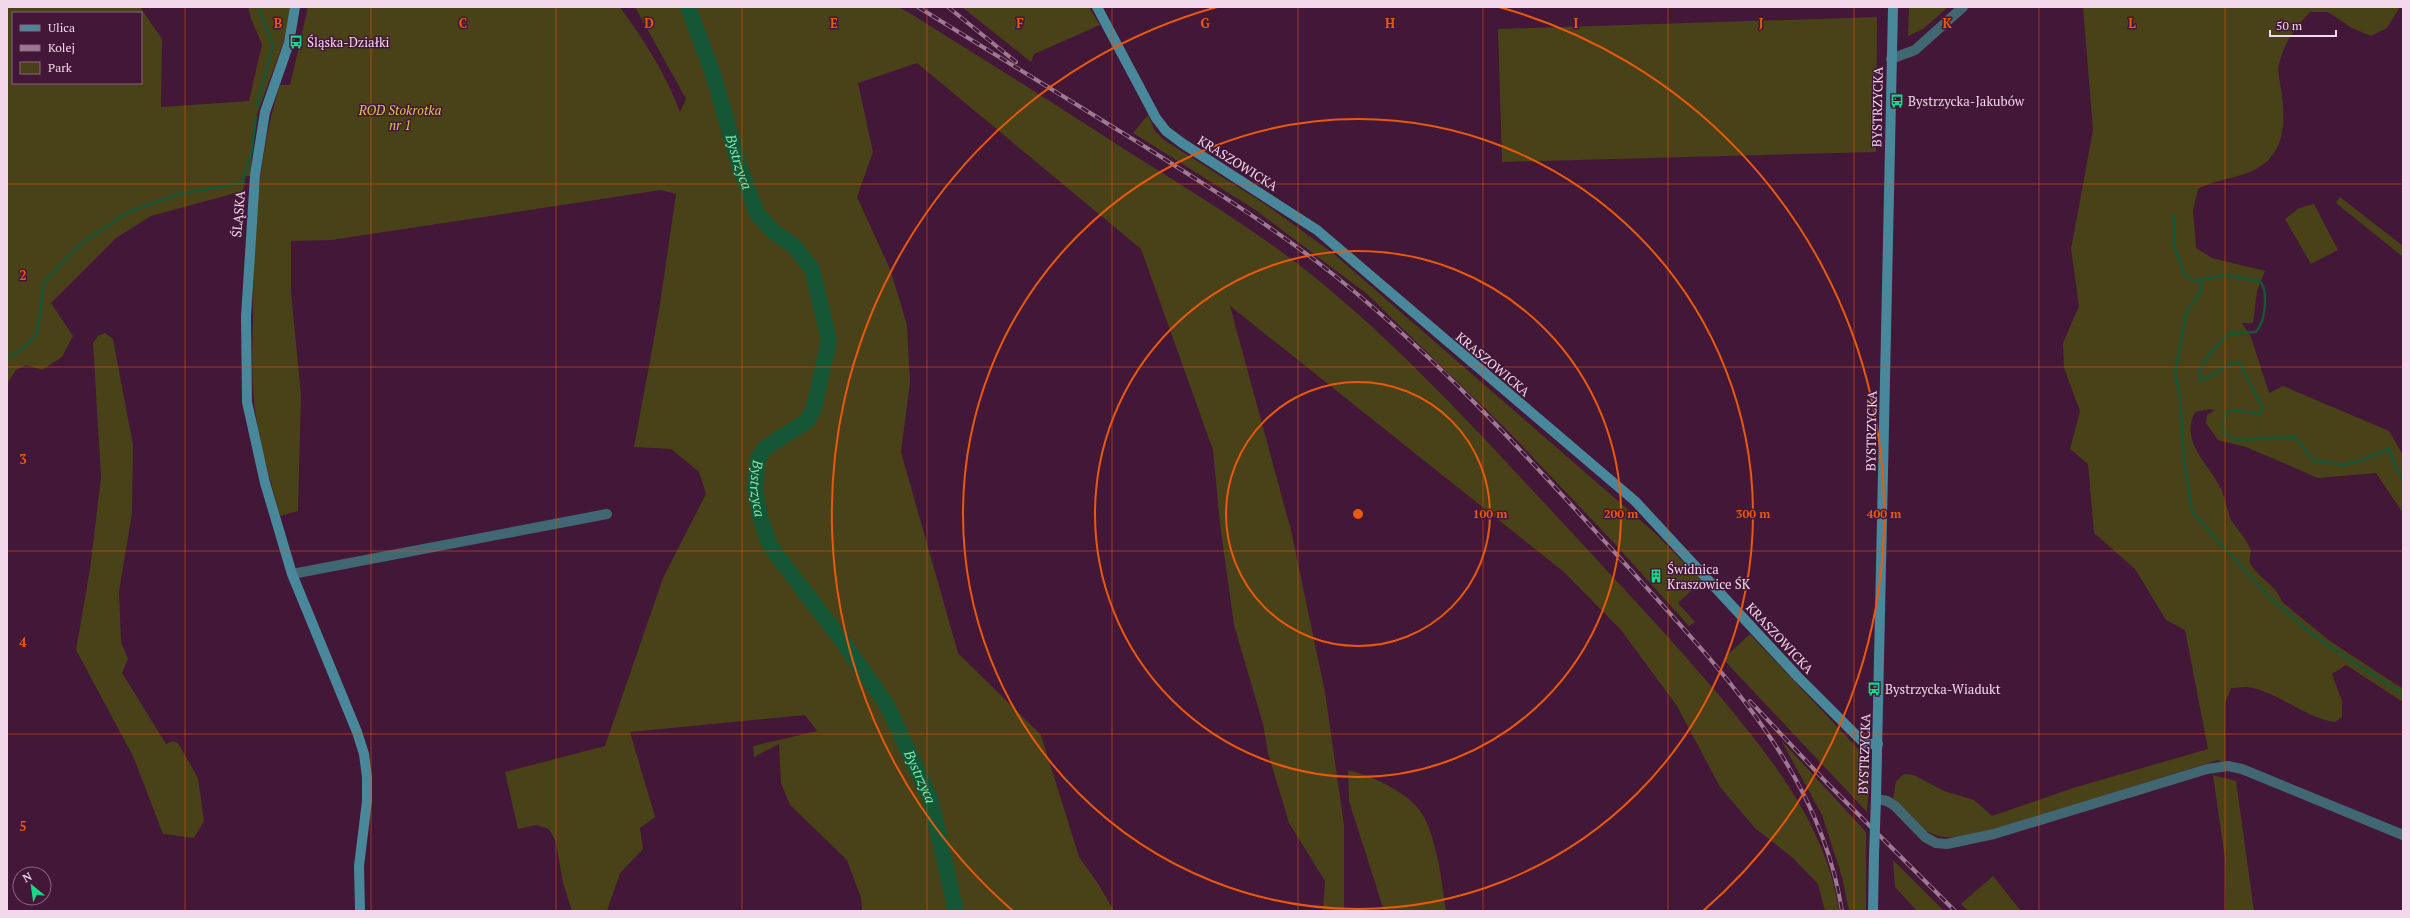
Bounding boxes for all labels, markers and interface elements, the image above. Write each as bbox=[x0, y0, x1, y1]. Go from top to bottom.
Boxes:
legend bbox=[12, 12, 142, 84]
scale bar bbox=[2270, 12, 2336, 38]
text: B bbox=[274, 14, 282, 32]
text: C bbox=[459, 14, 467, 32]
text: D bbox=[644, 14, 654, 32]
text: E bbox=[830, 14, 838, 32]
text: F bbox=[1016, 14, 1024, 32]
text: G bbox=[1200, 14, 1210, 32]
text: H bbox=[1385, 14, 1395, 32]
text: I bbox=[1574, 14, 1579, 32]
text: J bbox=[1759, 14, 1764, 32]
text: K bbox=[1942, 14, 1952, 32]
text: L bbox=[2128, 14, 2136, 32]
text: 50 m bbox=[2276, 18, 2303, 33]
text: Ulica bbox=[48, 20, 75, 35]
place label: Śląska-Działki bbox=[307, 33, 390, 51]
bus stop icon: Śląska-Działki bbox=[288, 34, 304, 50]
text: Kolej bbox=[48, 40, 75, 55]
text: Park bbox=[48, 60, 73, 75]
street label: BYSTRZYCKA bbox=[1867, 67, 1887, 147]
place label: Bystrzycka-Jakubów bbox=[1908, 92, 2025, 110]
bus stop icon: Bystrzycka-Jakubów bbox=[1889, 93, 1905, 109]
park label: ROD Stokrotka nr 1 bbox=[358, 101, 441, 134]
water label: Bystrzyca bbox=[721, 131, 757, 192]
street label: KRASZOWICKA bbox=[1194, 131, 1282, 195]
street label: ŚLĄSKA bbox=[227, 190, 249, 238]
text: 2 bbox=[19, 266, 27, 284]
street label: KRASZOWICKA bbox=[1452, 328, 1534, 400]
street label: BYSTRZYCKA bbox=[1861, 391, 1881, 471]
text: 3 bbox=[19, 450, 27, 468]
water label: Bystrzyca bbox=[746, 458, 770, 518]
text: 100 m bbox=[1473, 506, 1507, 521]
text: 200 m bbox=[1604, 506, 1638, 521]
text: 300 m bbox=[1736, 506, 1770, 521]
text: 400 m bbox=[1867, 506, 1901, 521]
centre of rings bbox=[1351, 507, 1365, 521]
place label: Świdnica Kraszowice ŚK bbox=[1667, 560, 1751, 593]
building icon: Świdnica Kraszowice ŚK bbox=[1648, 568, 1664, 584]
street label: KRASZOWICKA bbox=[1742, 598, 1818, 678]
text: 4 bbox=[19, 633, 27, 651]
place label: Bystrzycka-Wiadukt bbox=[1885, 680, 2001, 698]
bus stop icon: Bystrzycka-Wiadukt bbox=[1866, 681, 1882, 697]
street label: BYSTRZYCKA bbox=[1854, 713, 1874, 795]
water label: Bystrzyca bbox=[900, 746, 941, 805]
text: 5 bbox=[19, 817, 27, 835]
north arrow bbox=[12, 866, 52, 906]
text: N bbox=[20, 869, 35, 885]

